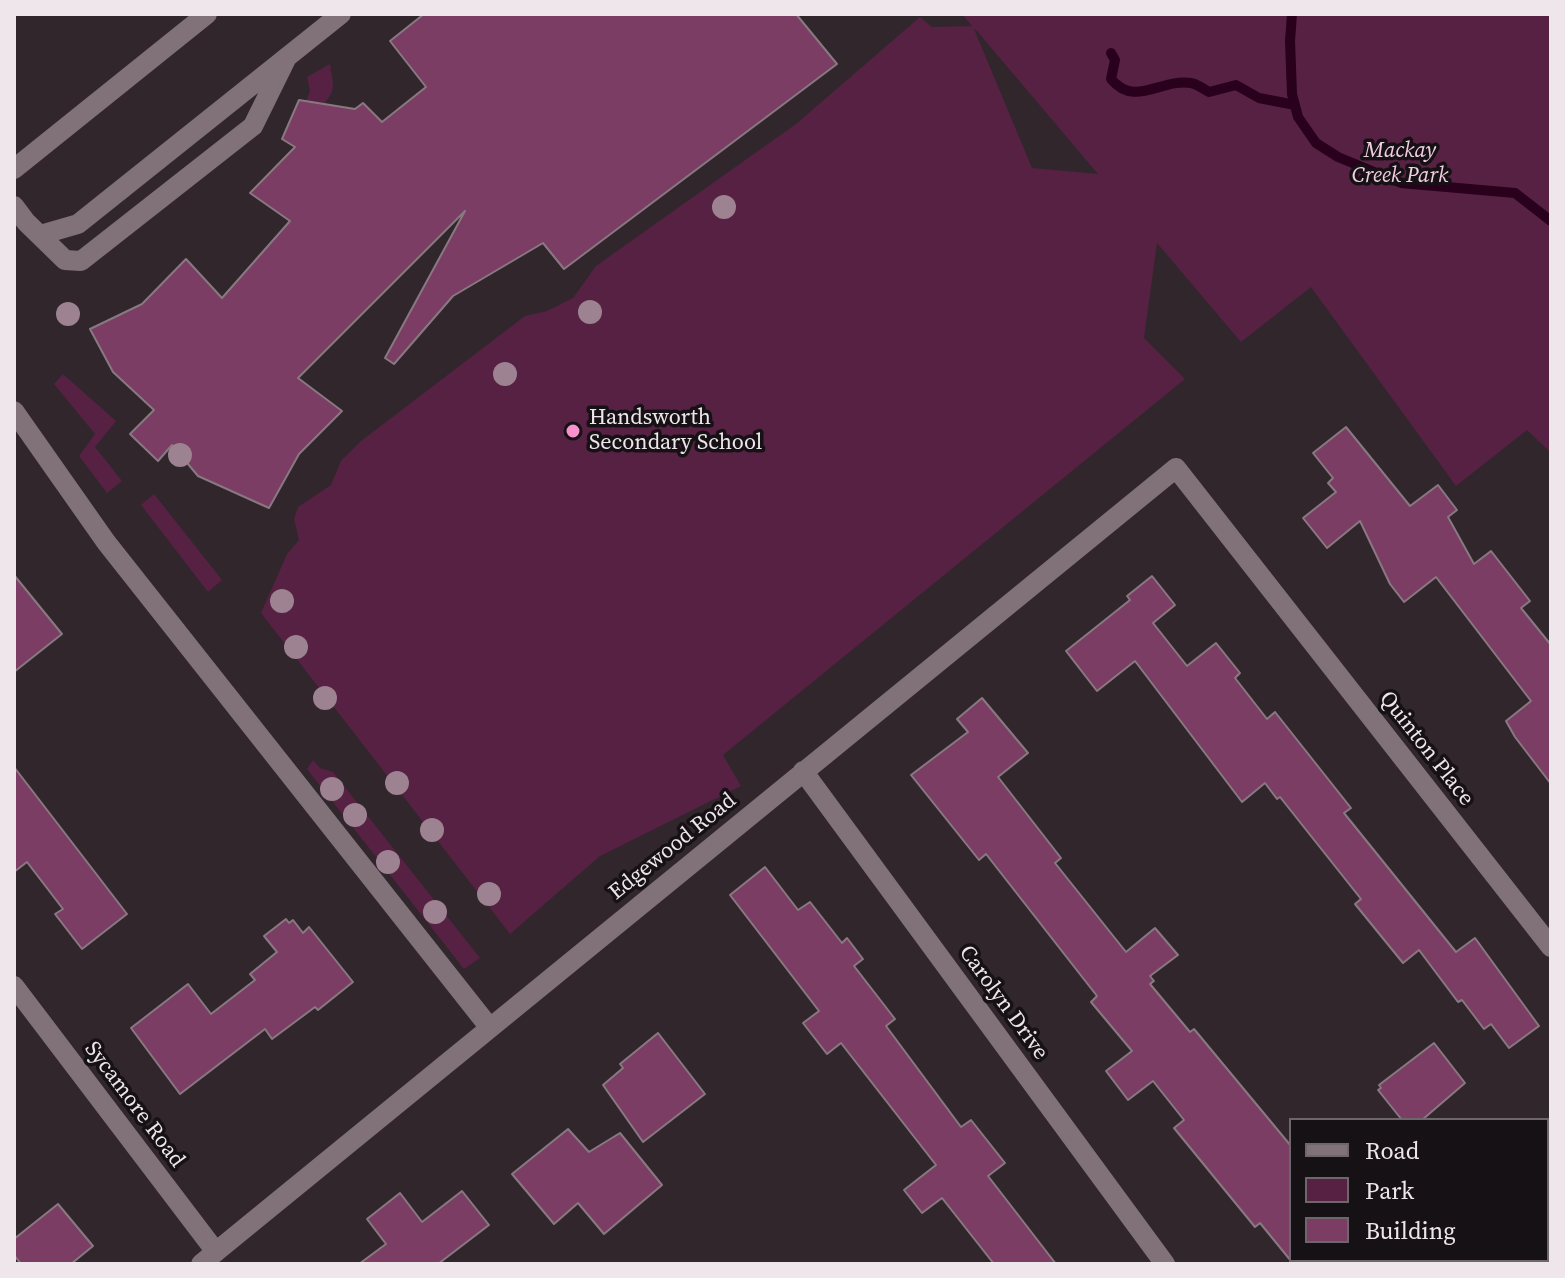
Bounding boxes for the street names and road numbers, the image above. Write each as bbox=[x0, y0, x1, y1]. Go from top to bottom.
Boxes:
street label: Quinton Place bbox=[1373, 686, 1479, 812]
street label: Edgewood Road bbox=[604, 788, 742, 906]
street label: Carolyn Drive bbox=[953, 941, 1053, 1065]
street label: Sycamore Road bbox=[78, 1037, 190, 1173]

